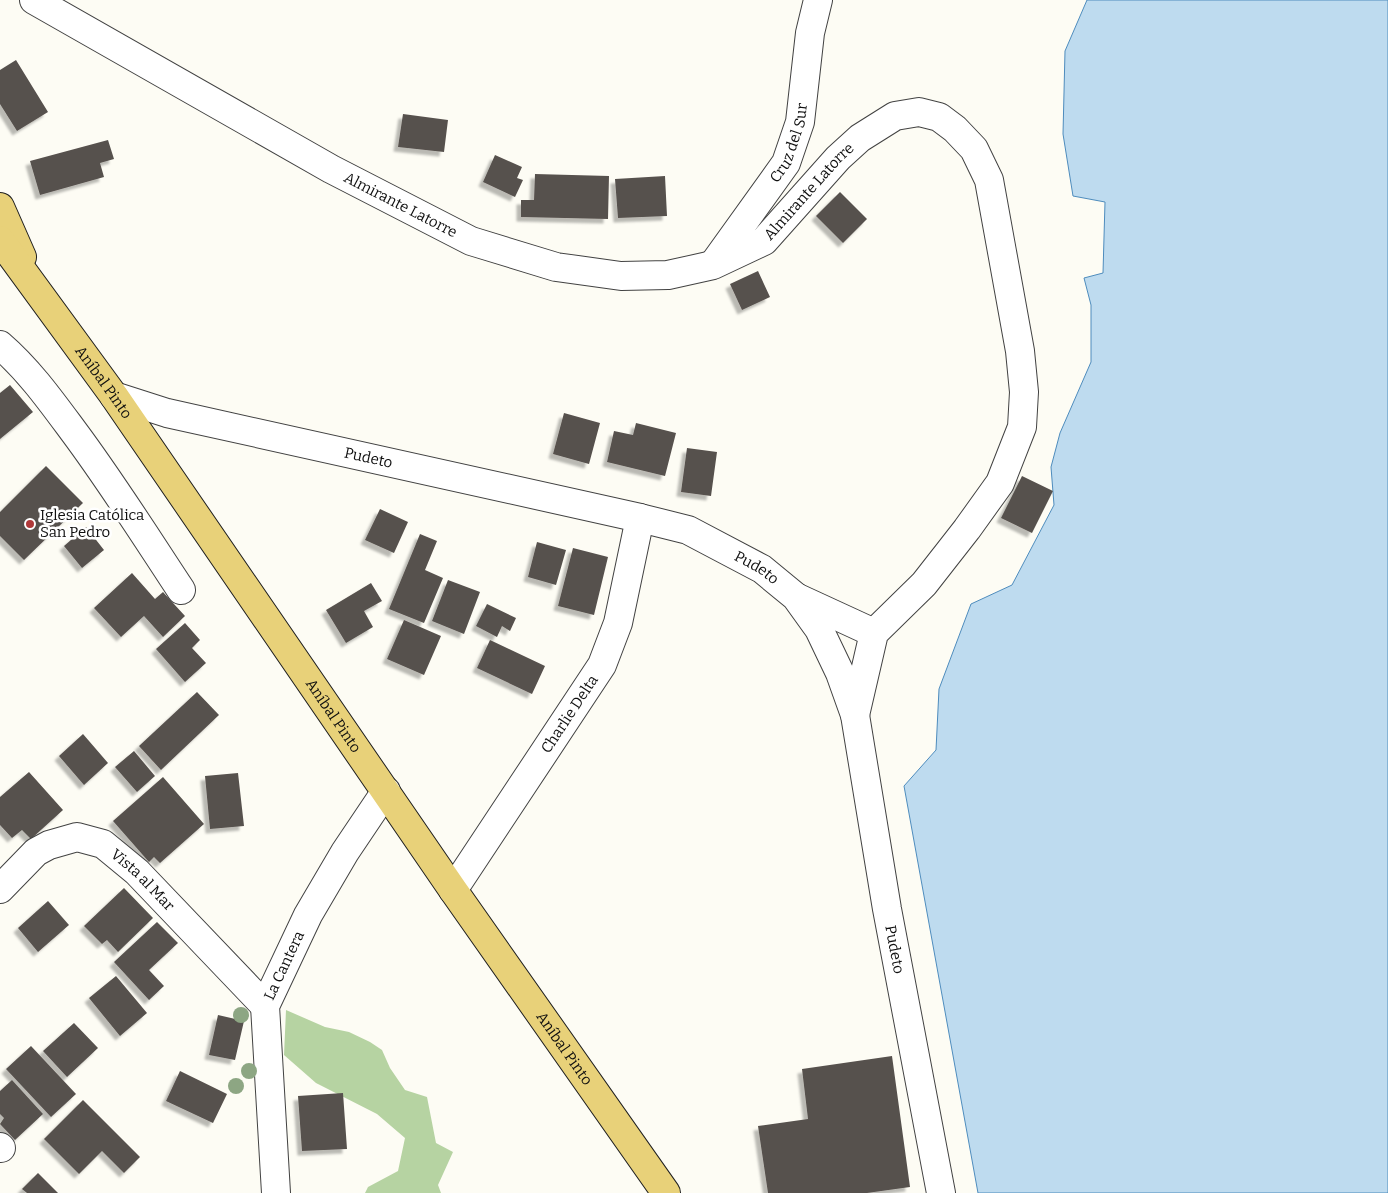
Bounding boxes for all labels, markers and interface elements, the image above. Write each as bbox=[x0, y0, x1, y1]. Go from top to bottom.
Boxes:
street label: Cruz del Sur bbox=[766, 102, 811, 186]
street label: Almirante Latorre bbox=[760, 139, 858, 244]
street label: Almirante Latorre bbox=[341, 168, 460, 241]
street label: Aníbal Pinto bbox=[71, 342, 136, 422]
street label: Pudeto bbox=[343, 444, 394, 472]
place label: Iglesia Católica San Pedro bbox=[40, 506, 144, 541]
marker: Iglesia Católica San Pedro bbox=[24, 518, 36, 530]
street label: Pudeto bbox=[731, 547, 783, 588]
street label: Charlie Delta bbox=[537, 672, 602, 757]
street label: Aníbal Pinto bbox=[302, 675, 365, 756]
street label: Vista al Mar bbox=[107, 845, 178, 915]
street label: Pudeto bbox=[881, 924, 908, 975]
street label: La Cantera bbox=[260, 928, 308, 1003]
street label: Aníbal Pinto bbox=[532, 1008, 596, 1089]

